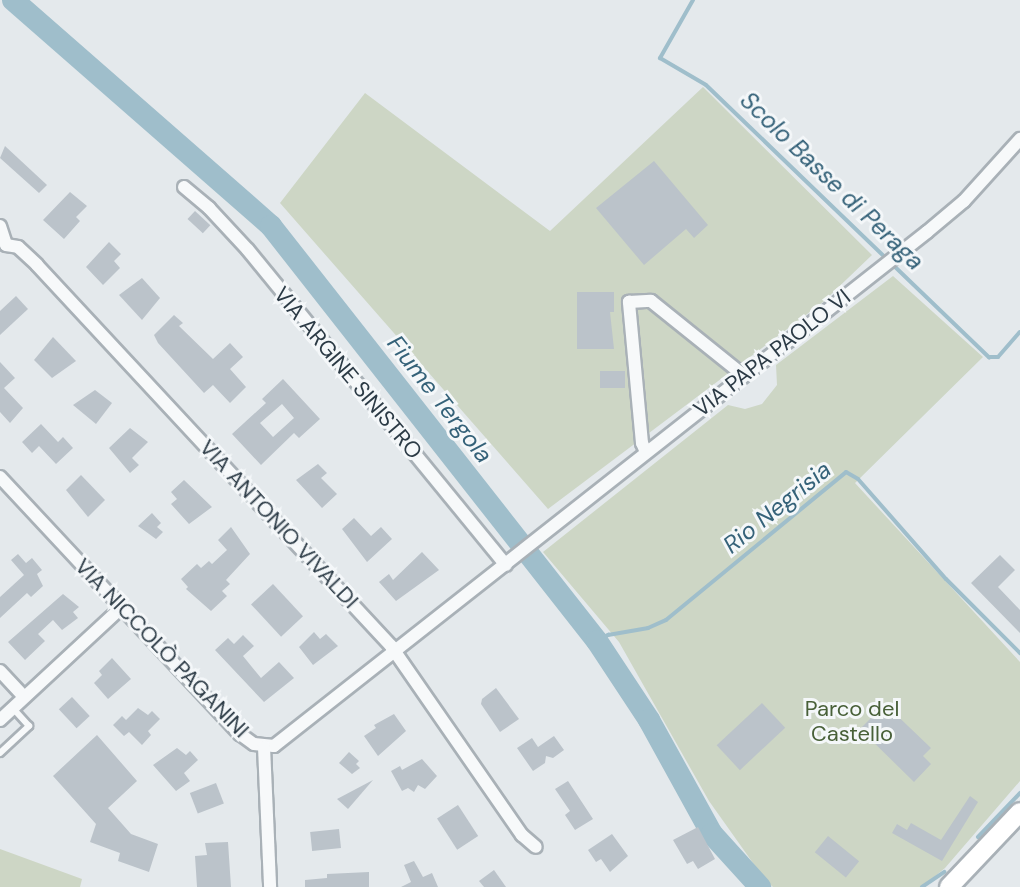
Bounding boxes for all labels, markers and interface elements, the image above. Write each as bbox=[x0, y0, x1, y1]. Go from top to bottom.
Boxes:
water label: Scolo Basse di Peraga bbox=[734, 86, 930, 276]
street label: VIA ARGINE SINISTRO bbox=[268, 282, 428, 464]
street label: VIA PAPA PAOLO VI bbox=[688, 284, 856, 422]
water label: Fiume Tergola bbox=[381, 330, 499, 468]
street label: VIA ANTONIO VIVALDI bbox=[194, 434, 364, 614]
water label: Rio Negrisia bbox=[717, 455, 837, 559]
street label: VIA NICCOLÒ PAGANINI bbox=[70, 553, 254, 743]
park label: Parco del Castello bbox=[805, 695, 899, 746]

